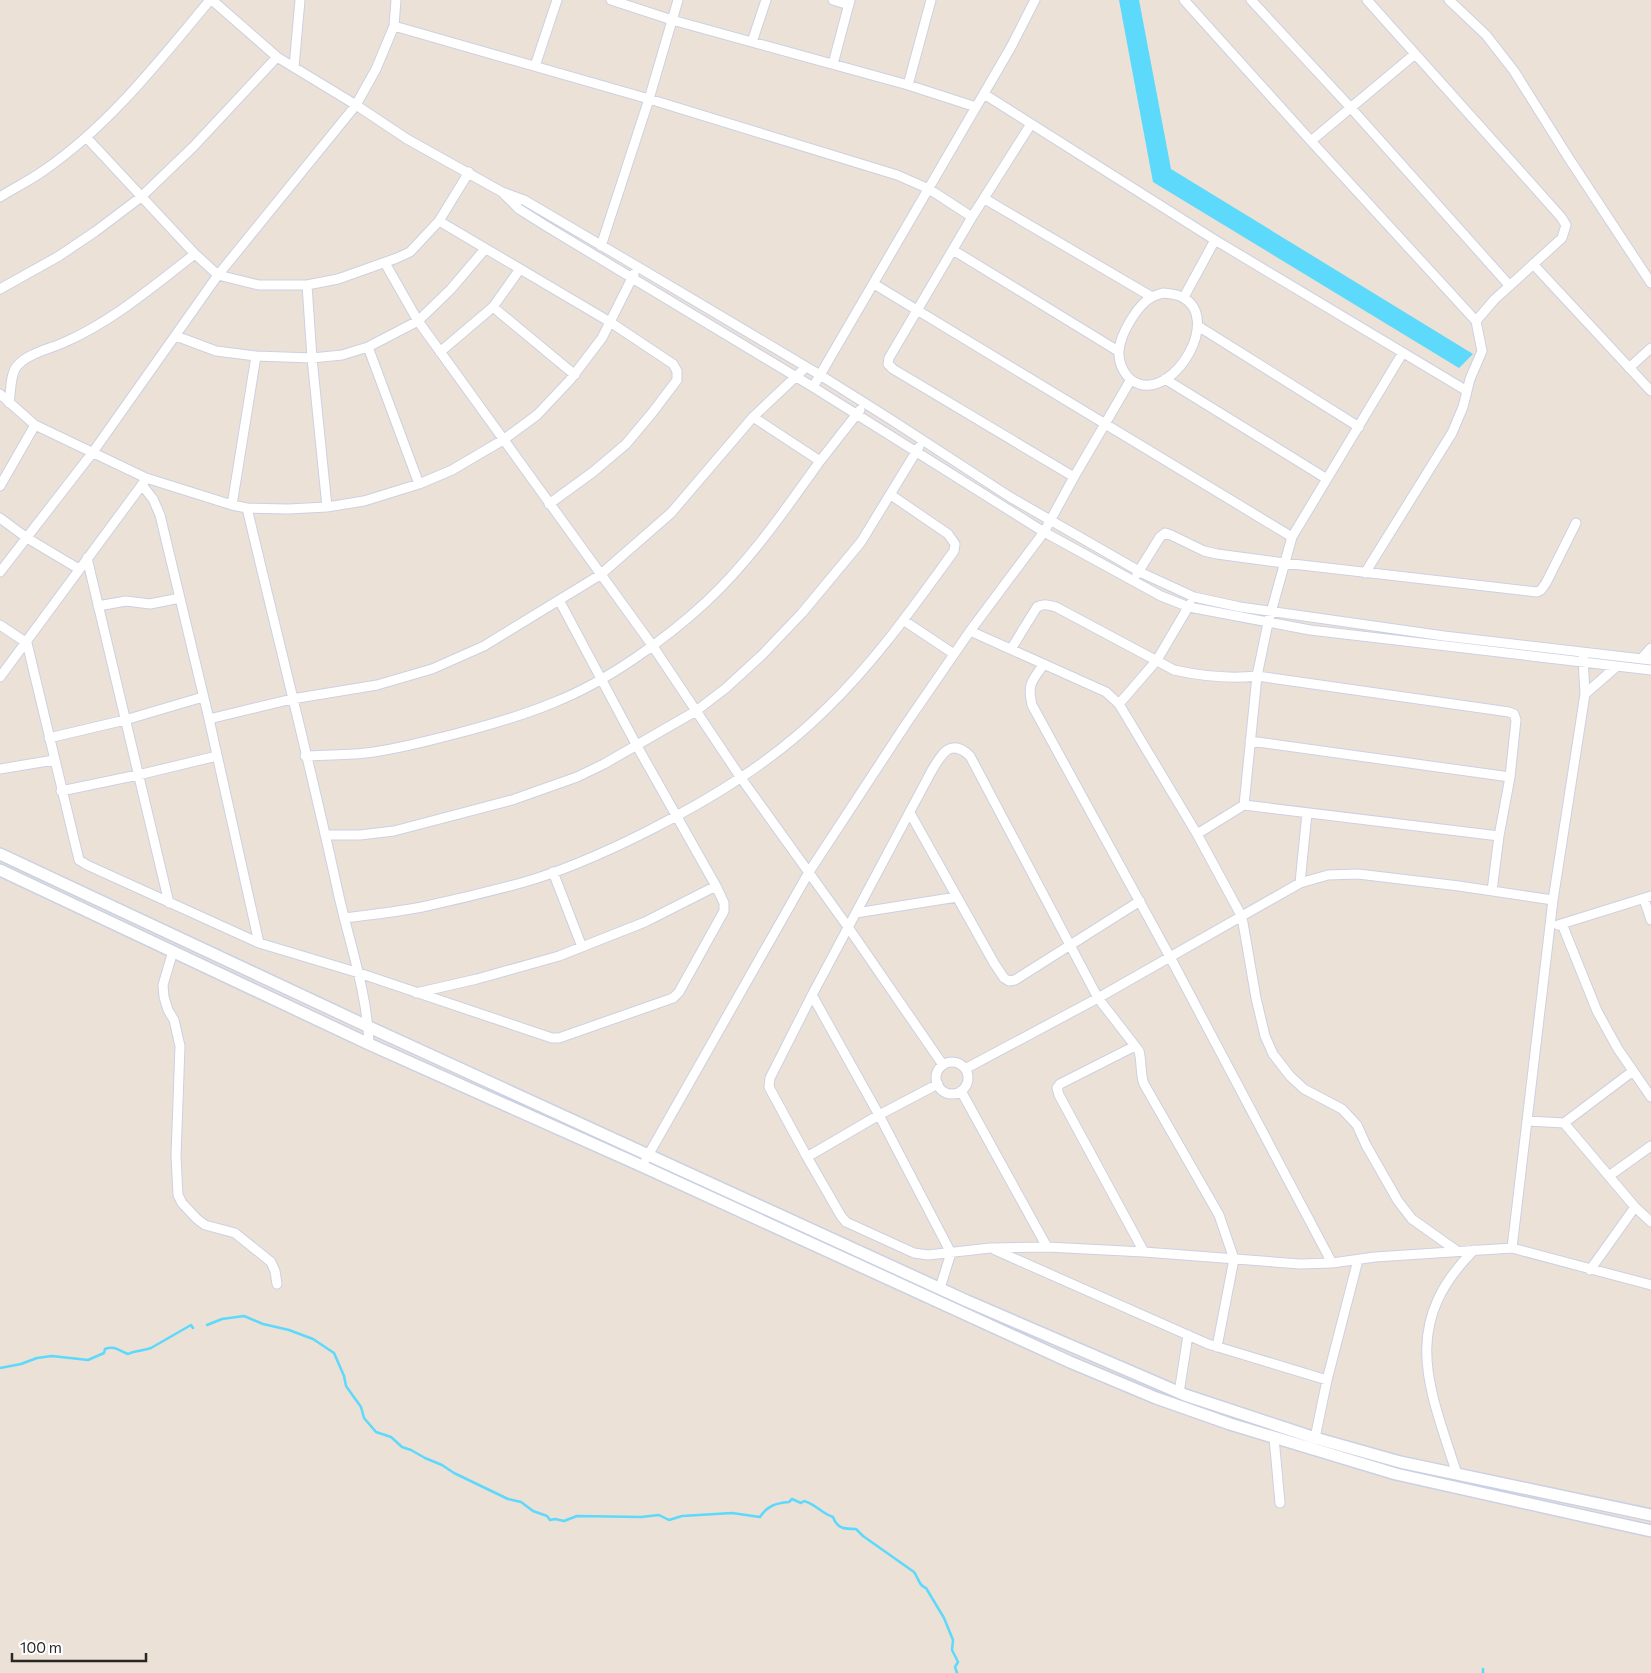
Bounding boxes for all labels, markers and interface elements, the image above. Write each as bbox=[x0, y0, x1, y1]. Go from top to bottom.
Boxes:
scale bar bbox=[12, 1630, 146, 1662]
text: 100 m bbox=[20, 1638, 62, 1656]

